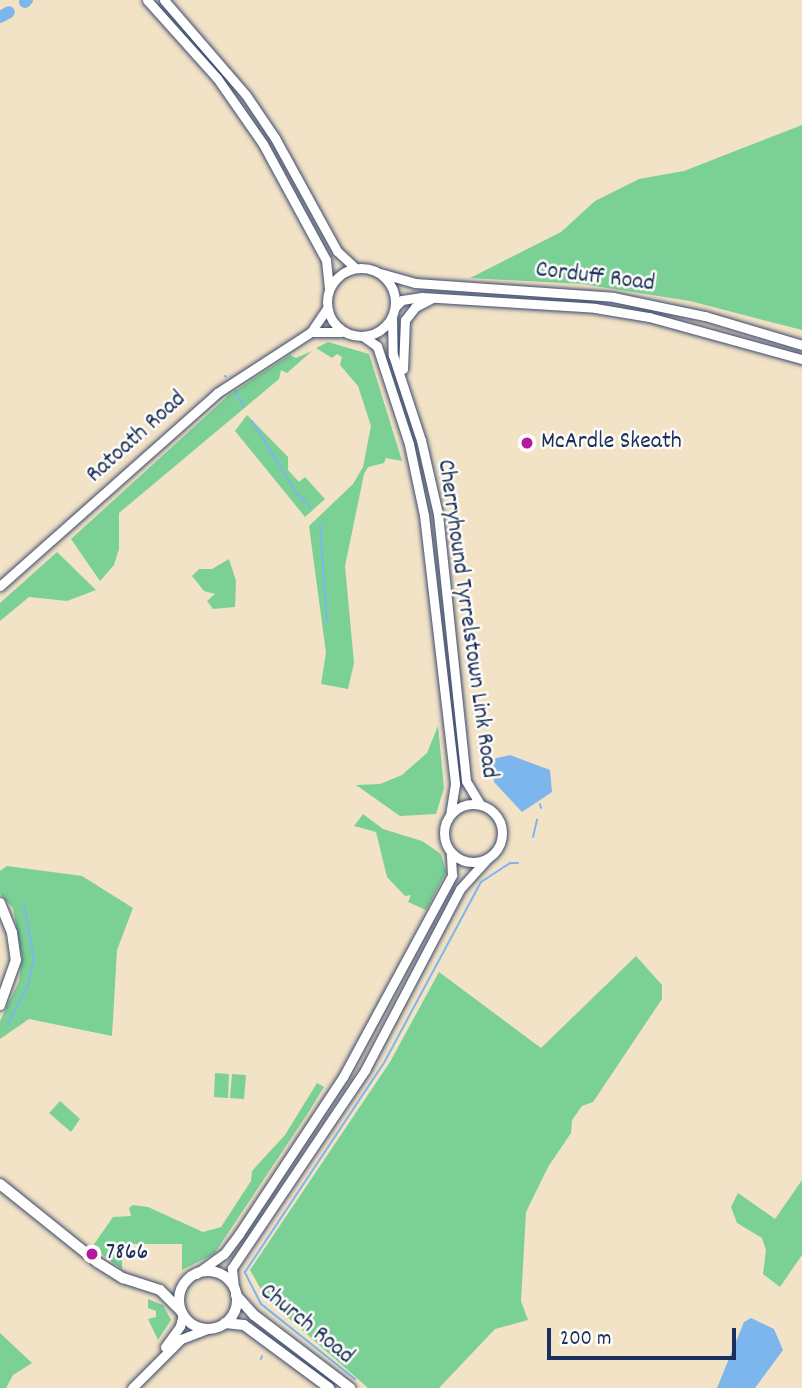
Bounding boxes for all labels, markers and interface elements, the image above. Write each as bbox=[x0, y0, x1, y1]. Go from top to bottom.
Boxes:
street label: Corduff Road bbox=[534, 256, 656, 300]
street label: Ratoath Road bbox=[81, 386, 193, 490]
place label: McArdle Skeath bbox=[541, 429, 682, 457]
marker: McArdle Skeath bbox=[519, 435, 535, 451]
street label: Cherryhound Tyrrelstown Link Road bbox=[429, 458, 503, 780]
place label: 7866 bbox=[106, 1240, 148, 1268]
marker: 7866 bbox=[84, 1246, 100, 1262]
street label: Church Road bbox=[253, 1278, 359, 1372]
scale bar bbox=[550, 1314, 739, 1358]
text: 200 m bbox=[560, 1325, 611, 1355]

